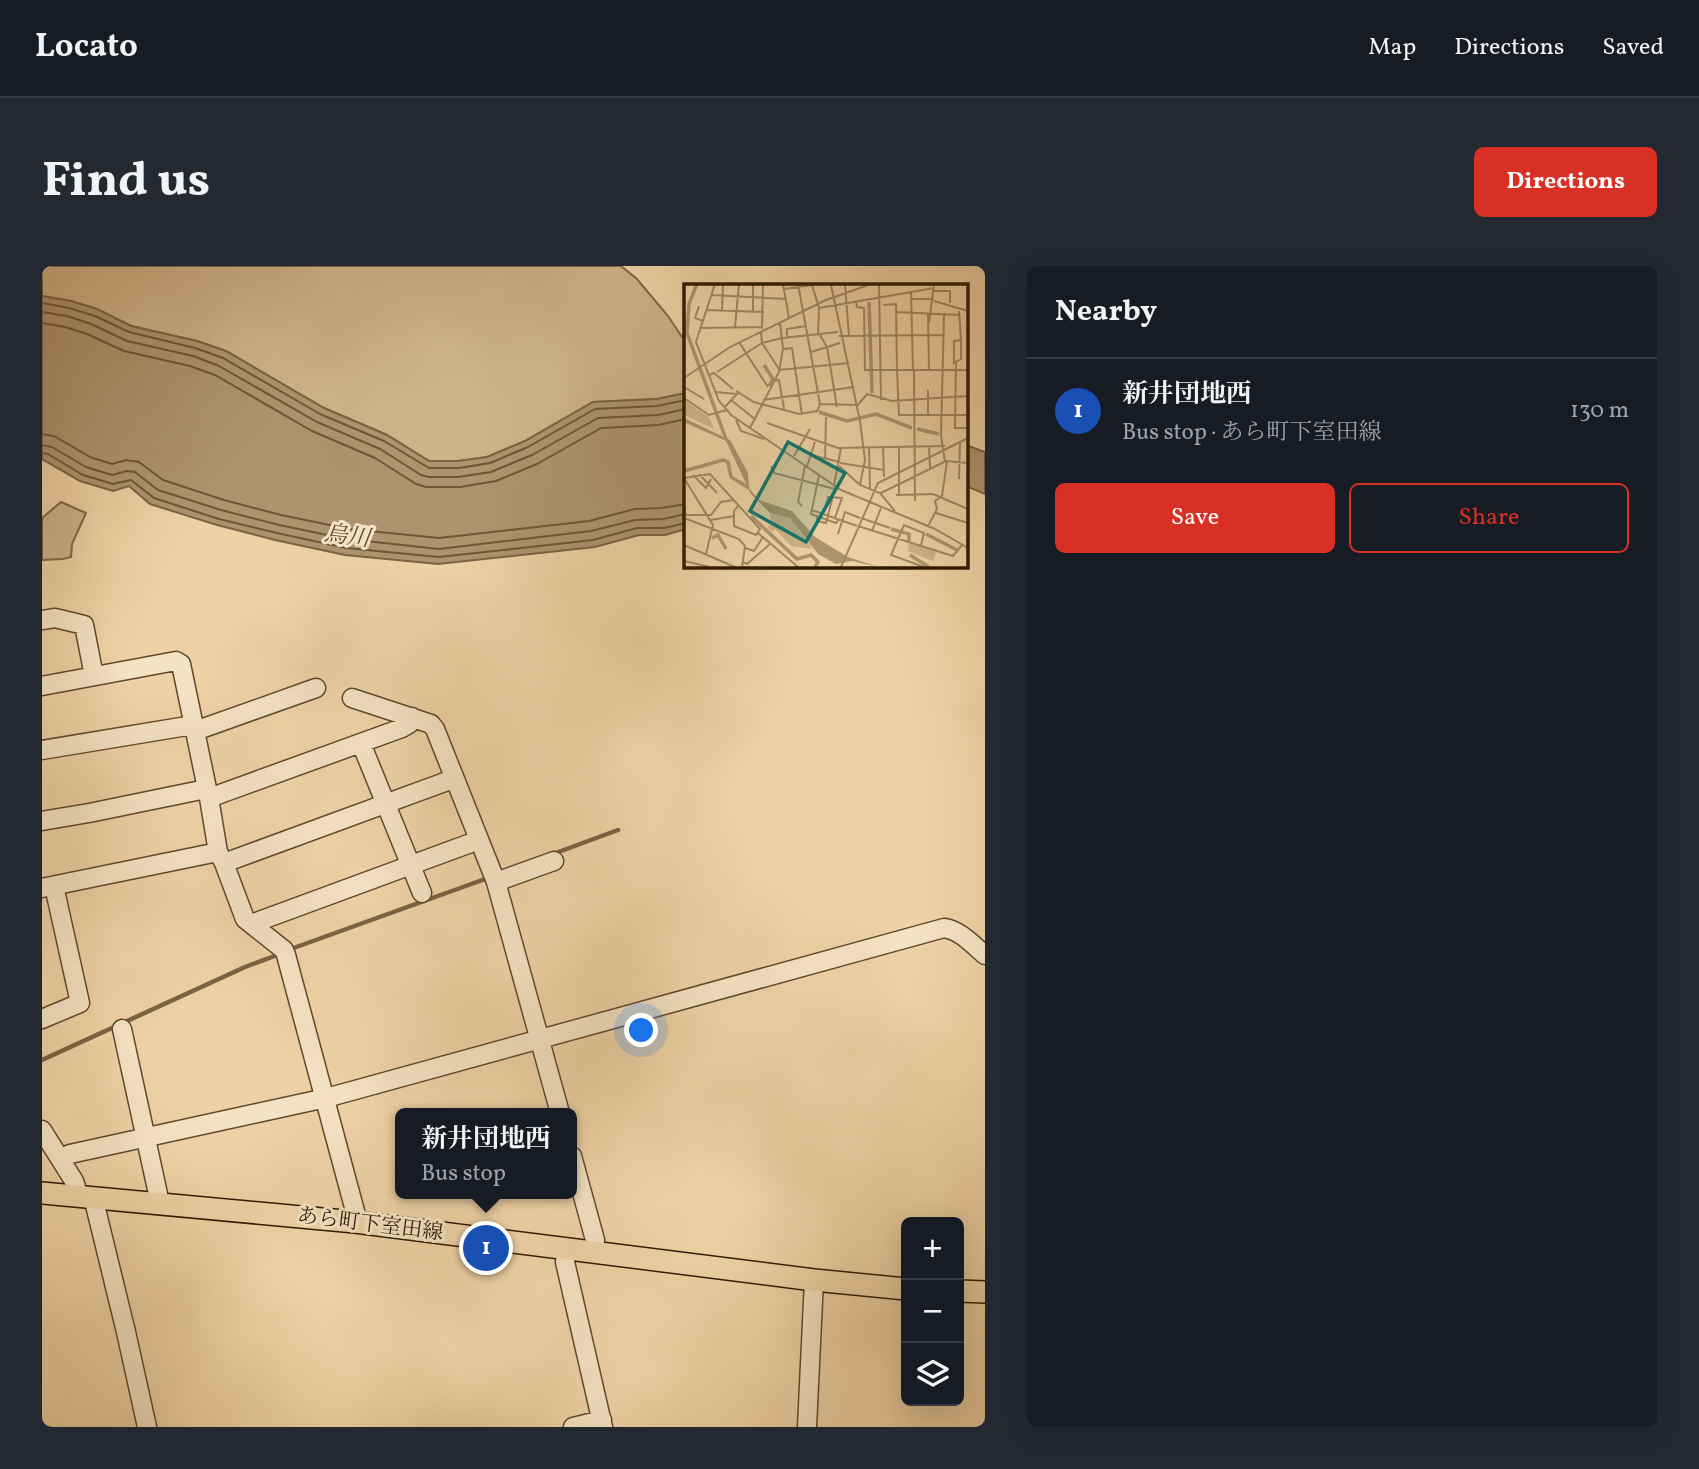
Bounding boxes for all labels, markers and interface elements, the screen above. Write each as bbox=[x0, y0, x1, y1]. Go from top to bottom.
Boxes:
text: Locato bbox=[35, 25, 138, 71]
text: Map bbox=[1368, 31, 1416, 65]
text: Directions bbox=[1454, 31, 1564, 65]
text: Saved bbox=[1602, 31, 1664, 65]
button: Directions bbox=[1474, 147, 1657, 217]
text: Find us bbox=[42, 148, 210, 217]
inset map bbox=[684, 284, 968, 567]
text: Nearby bbox=[1055, 291, 1157, 333]
text: 新井団地西 bbox=[1122, 377, 1252, 413]
text: 1 bbox=[1073, 395, 1083, 427]
text: 130 m bbox=[1570, 395, 1629, 427]
text: Bus stop · あら町下室田線 bbox=[1122, 417, 1382, 449]
button: Save bbox=[1055, 483, 1335, 553]
button: Share bbox=[1349, 483, 1629, 553]
water label: 烏川 bbox=[322, 518, 375, 556]
your location bbox=[624, 1013, 658, 1047]
popup bbox=[395, 1108, 577, 1199]
text: 新井団地西 bbox=[421, 1122, 551, 1158]
text: Bus stop bbox=[421, 1158, 506, 1190]
street label: あら町下室田線 bbox=[295, 1202, 445, 1248]
map controls bbox=[901, 1217, 964, 1406]
button: + bbox=[901, 1217, 964, 1280]
pin: 1 bbox=[463, 1222, 509, 1274]
button: − bbox=[901, 1280, 964, 1343]
button: layers bbox=[901, 1343, 964, 1406]

